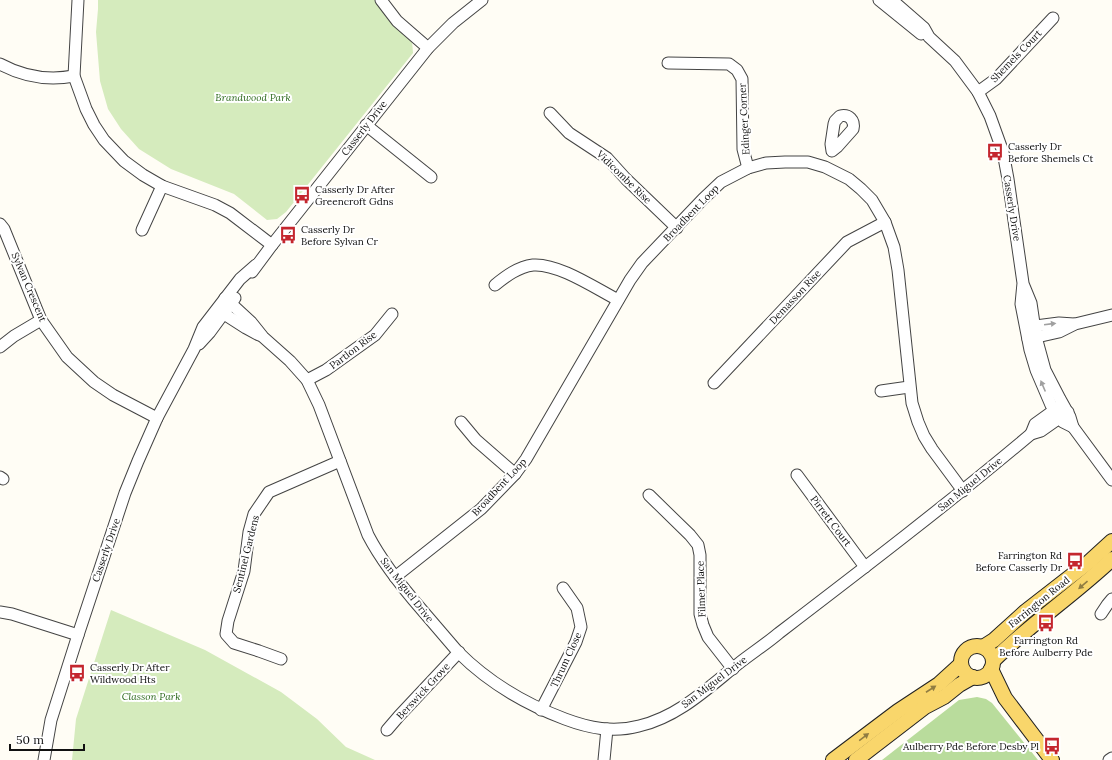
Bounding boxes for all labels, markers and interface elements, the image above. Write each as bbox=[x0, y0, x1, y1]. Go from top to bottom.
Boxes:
street label: Shemels Court bbox=[988, 27, 1045, 85]
street label: Edinger Corner bbox=[736, 82, 752, 155]
park label: Brandwood Park bbox=[215, 91, 291, 104]
street label: Casserly Drive bbox=[338, 97, 390, 158]
place label: Casserly Dr Before Shemels Ct bbox=[1008, 140, 1094, 165]
bus stop icon: Casserly Dr Before Shemels Ct bbox=[985, 142, 1005, 162]
street label: Vidicombe Rise bbox=[593, 147, 654, 207]
street label: Casserly Drive bbox=[1000, 174, 1024, 243]
street label: Broadbent Loop bbox=[660, 182, 722, 244]
place label: Casserly Dr After Greencroft Gdns bbox=[315, 183, 395, 208]
bus stop icon: Casserly Dr After Greencroft Gdns bbox=[292, 185, 312, 205]
place label: Casserly Dr Before Sylvan Cr bbox=[301, 223, 378, 248]
bus stop icon: Casserly Dr Before Sylvan Cr bbox=[278, 225, 298, 245]
street label: Sylvan Crescent bbox=[9, 250, 50, 324]
street label: Demasson Rise bbox=[766, 267, 824, 327]
one-way arrow bbox=[1044, 321, 1056, 327]
street label: Partlon Rise bbox=[327, 328, 380, 372]
one-way arrow bbox=[1039, 379, 1045, 391]
street label: San Miguel Drive bbox=[935, 454, 1005, 514]
street label: Broadbent Loop bbox=[469, 455, 529, 519]
street label: Pirrett Court bbox=[808, 493, 854, 549]
street label: Sentinel Gardens bbox=[230, 513, 262, 594]
street label: Casserly Drive bbox=[89, 516, 123, 584]
place label: Farrington Rd Before Casserly Dr bbox=[975, 549, 1063, 574]
bus stop icon: Farrington Rd Before Casserly Dr bbox=[1065, 551, 1085, 571]
street label: San Miguel Drive bbox=[378, 555, 437, 626]
street label: Filmer Place bbox=[693, 560, 708, 618]
street label: Farrington Road bbox=[1006, 573, 1072, 631]
one-way arrow bbox=[1079, 580, 1088, 589]
bus stop icon: Farrington Rd Before Aulberry Pde bbox=[1036, 613, 1056, 633]
street label: Thrum Close bbox=[547, 630, 585, 690]
place label: Farrington Rd Before Aulberry Pde bbox=[999, 634, 1093, 659]
street label: San Miguel Drive bbox=[679, 653, 750, 711]
street label: Berswick Grove bbox=[393, 660, 453, 722]
place label: Casserly Dr After Wildwood Hts bbox=[90, 661, 170, 686]
bus stop icon: Casserly Dr After Wildwood Hts bbox=[67, 663, 87, 683]
one-way arrow bbox=[925, 685, 936, 693]
park label: Classon Park bbox=[122, 690, 180, 703]
scale bar bbox=[10, 726, 84, 752]
text: 50 m bbox=[16, 732, 44, 747]
one-way arrow bbox=[859, 732, 870, 741]
bus stop icon: Aulberry Pde Before Desby Pl bbox=[1042, 736, 1062, 756]
place label: Aulberry Pde Before Desby Pl bbox=[902, 740, 1039, 753]

